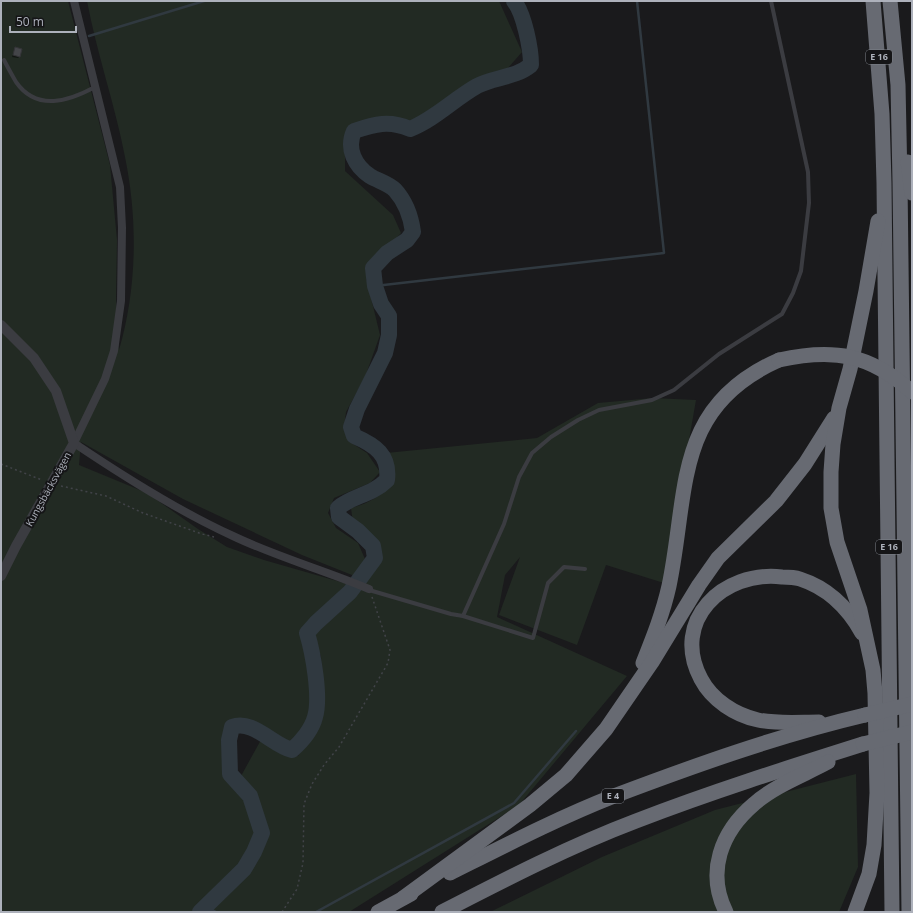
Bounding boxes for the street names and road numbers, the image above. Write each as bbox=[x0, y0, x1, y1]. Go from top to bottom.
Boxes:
road number: E 16 bbox=[866, 50, 892, 64]
street label: Kungsbäcksvägen bbox=[22, 449, 74, 529]
road number: E 16 bbox=[876, 540, 902, 554]
road number: E 4 bbox=[602, 789, 624, 803]

